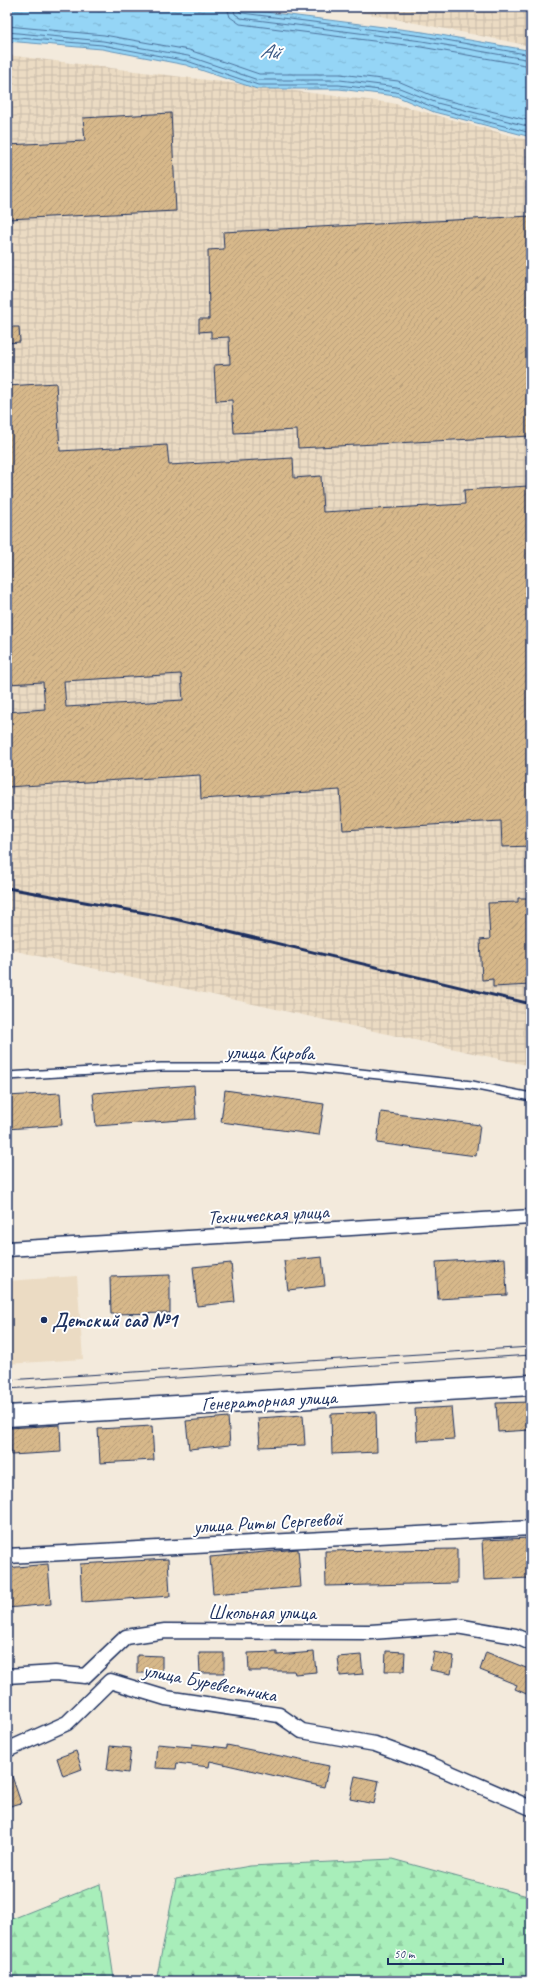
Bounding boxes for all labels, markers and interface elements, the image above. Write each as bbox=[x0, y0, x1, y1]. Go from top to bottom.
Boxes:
water label: Ай bbox=[259, 37, 285, 66]
street label: улица Кирова bbox=[225, 1039, 316, 1066]
street label: Техническая улица bbox=[207, 1199, 331, 1230]
place label: Детский сад №1 bbox=[52, 1308, 179, 1333]
marker: Детский сад №1 bbox=[39, 1315, 49, 1325]
street label: Генераторная улица bbox=[201, 1384, 339, 1417]
street label: улица Риты Сергеевой bbox=[192, 1506, 345, 1539]
street label: Школьная улица bbox=[208, 1600, 318, 1625]
street label: улица Буревестника bbox=[140, 1657, 281, 1708]
scale bar bbox=[388, 1940, 503, 1966]
text: 50 m bbox=[394, 1946, 416, 1962]

